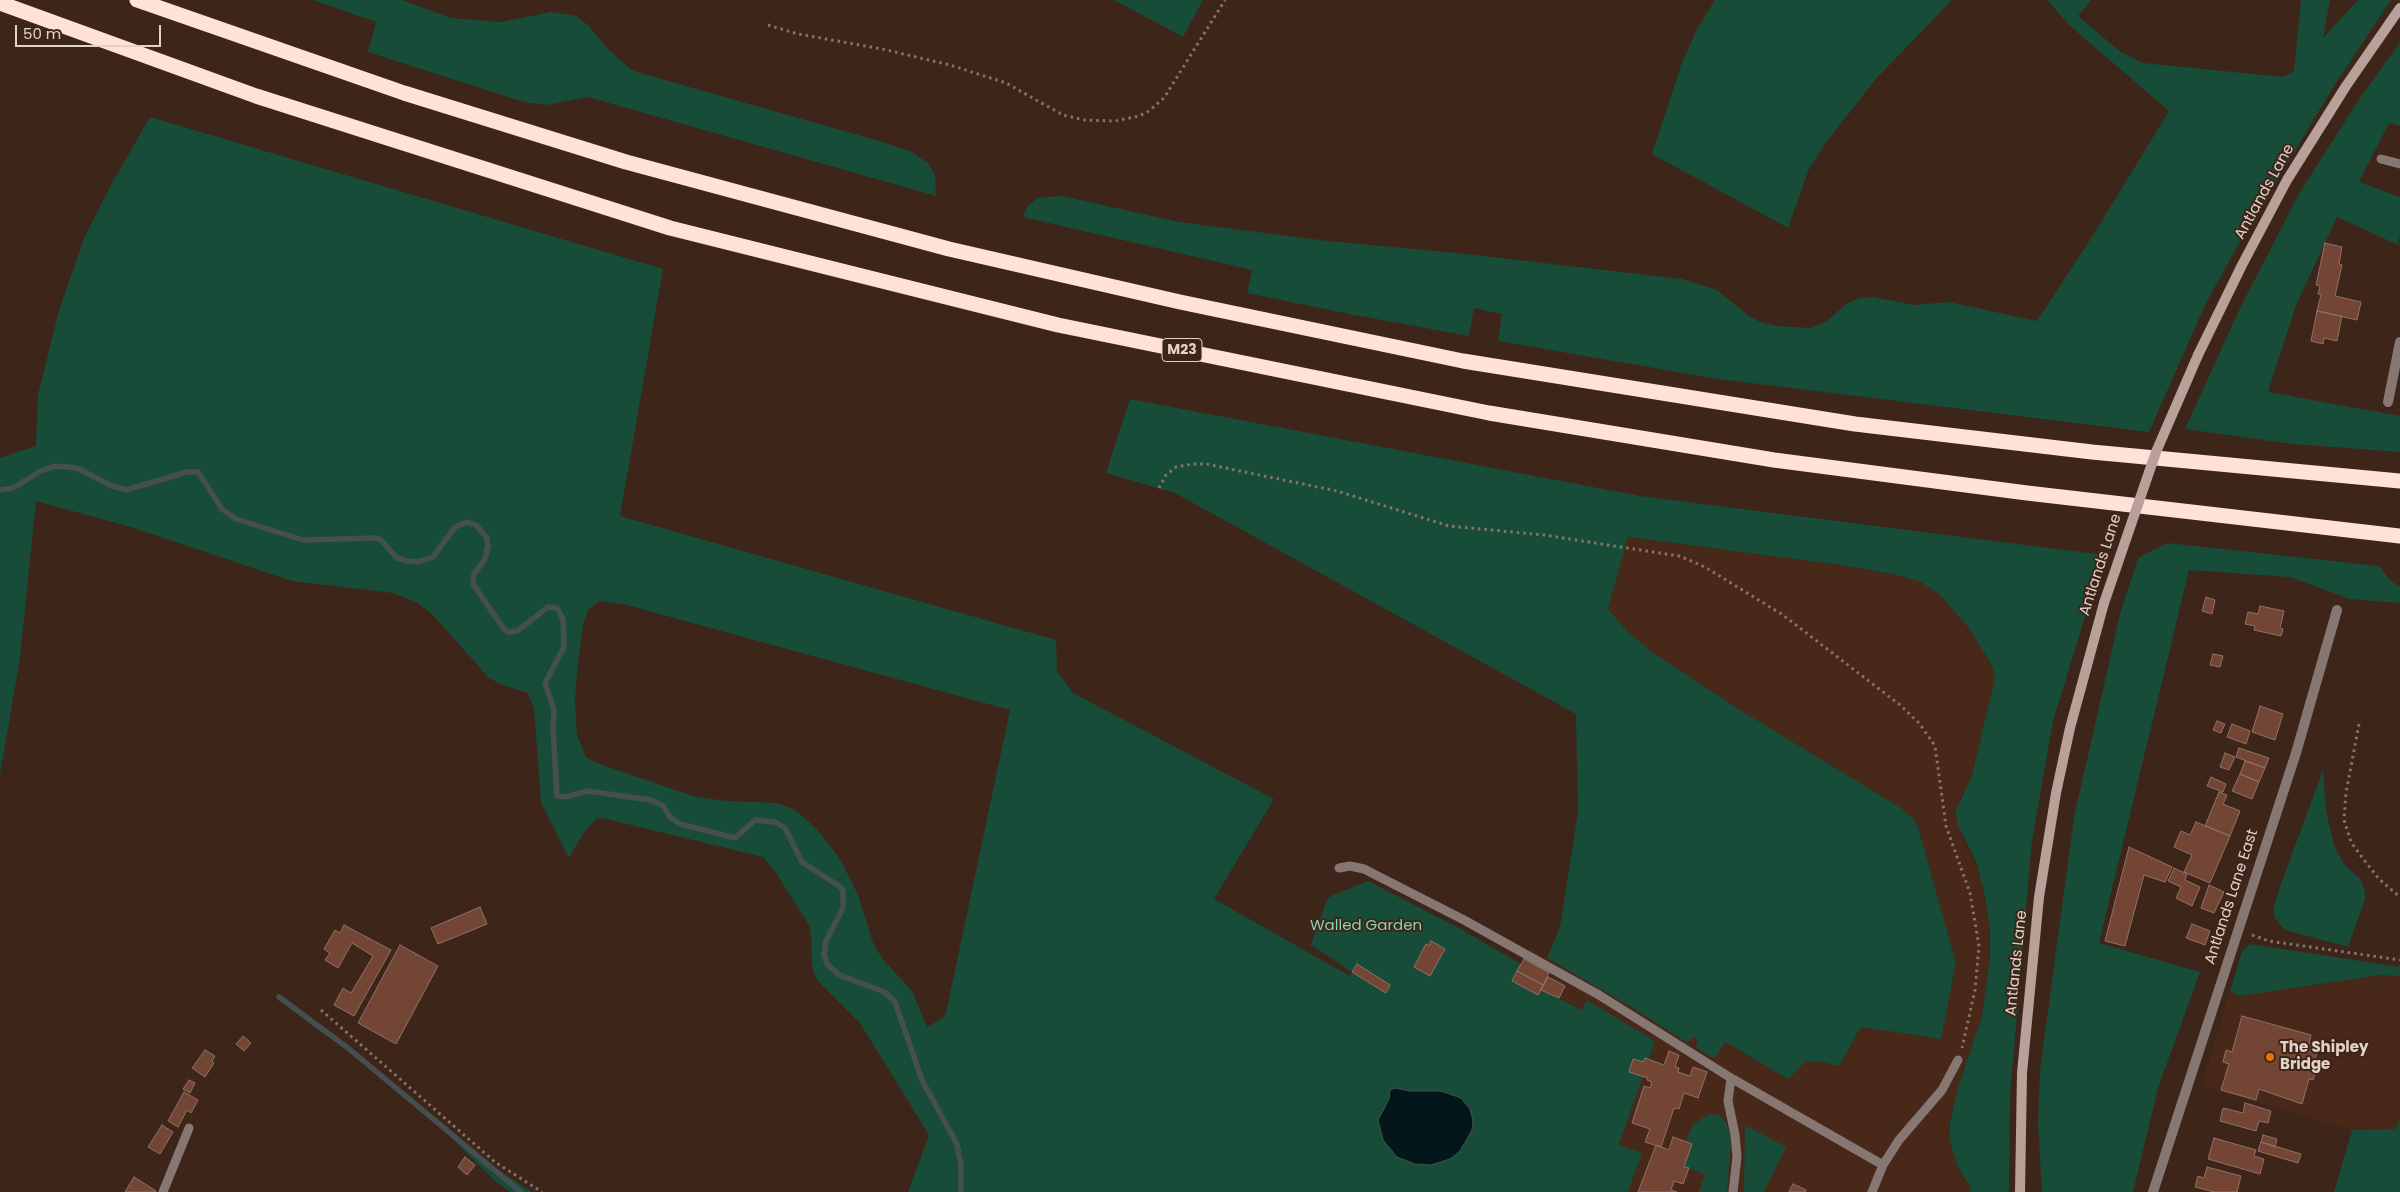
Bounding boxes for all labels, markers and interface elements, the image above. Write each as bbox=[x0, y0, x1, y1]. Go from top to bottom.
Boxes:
scale bar bbox=[18, 15, 164, 47]
text: 50 m bbox=[23, 23, 61, 44]
street label: Antlands Lane bbox=[2231, 141, 2299, 243]
road number: M23 bbox=[1162, 338, 1202, 362]
street label: Antlands Lane bbox=[2076, 512, 2126, 618]
street label: Antlands Lane East bbox=[2202, 827, 2262, 967]
street label: Antlands Lane bbox=[2003, 909, 2031, 1017]
park label: Walled Garden bbox=[1310, 917, 1422, 935]
place label: The Shipley Bridge bbox=[2280, 1039, 2368, 1074]
marker: The Shipley Bridge bbox=[2264, 1051, 2276, 1063]

